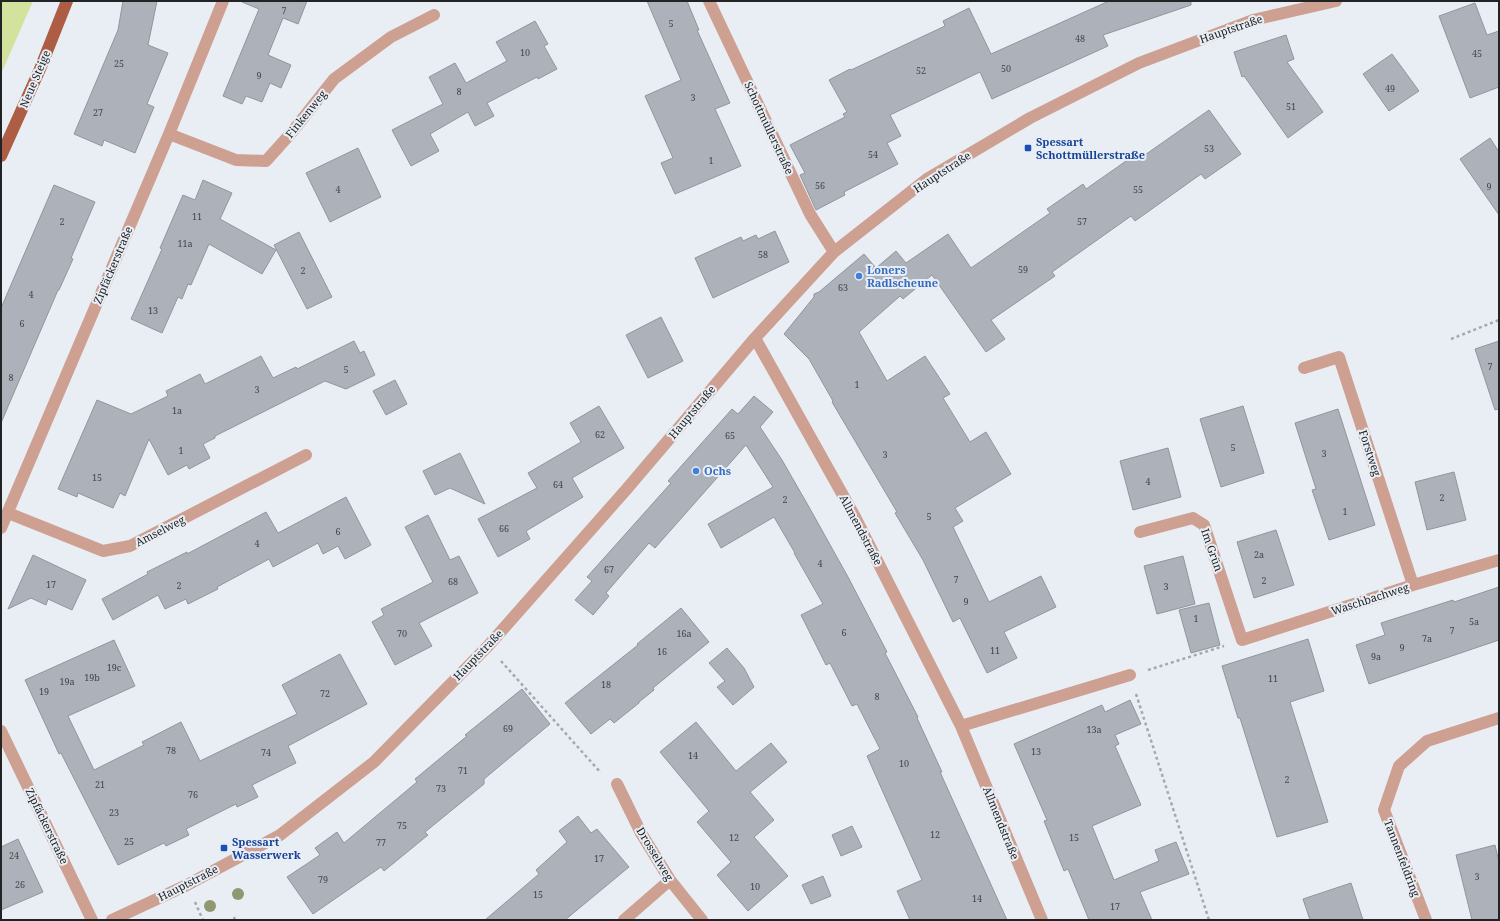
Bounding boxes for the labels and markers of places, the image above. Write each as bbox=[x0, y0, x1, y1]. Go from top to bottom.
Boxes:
place label: Spessart Schottmüllerstraße bbox=[1036, 134, 1145, 162]
marker: Spessart Schottmüllerstraße bbox=[1023, 143, 1033, 153]
place label: Loners Radlscheune bbox=[867, 262, 938, 290]
marker: Loners Radlscheune bbox=[854, 271, 864, 281]
place label: Ochs bbox=[704, 463, 731, 478]
marker: Ochs bbox=[691, 466, 701, 476]
place label: Spessart Wasserwerk bbox=[232, 834, 301, 862]
marker: Spessart Wasserwerk bbox=[219, 843, 229, 853]

